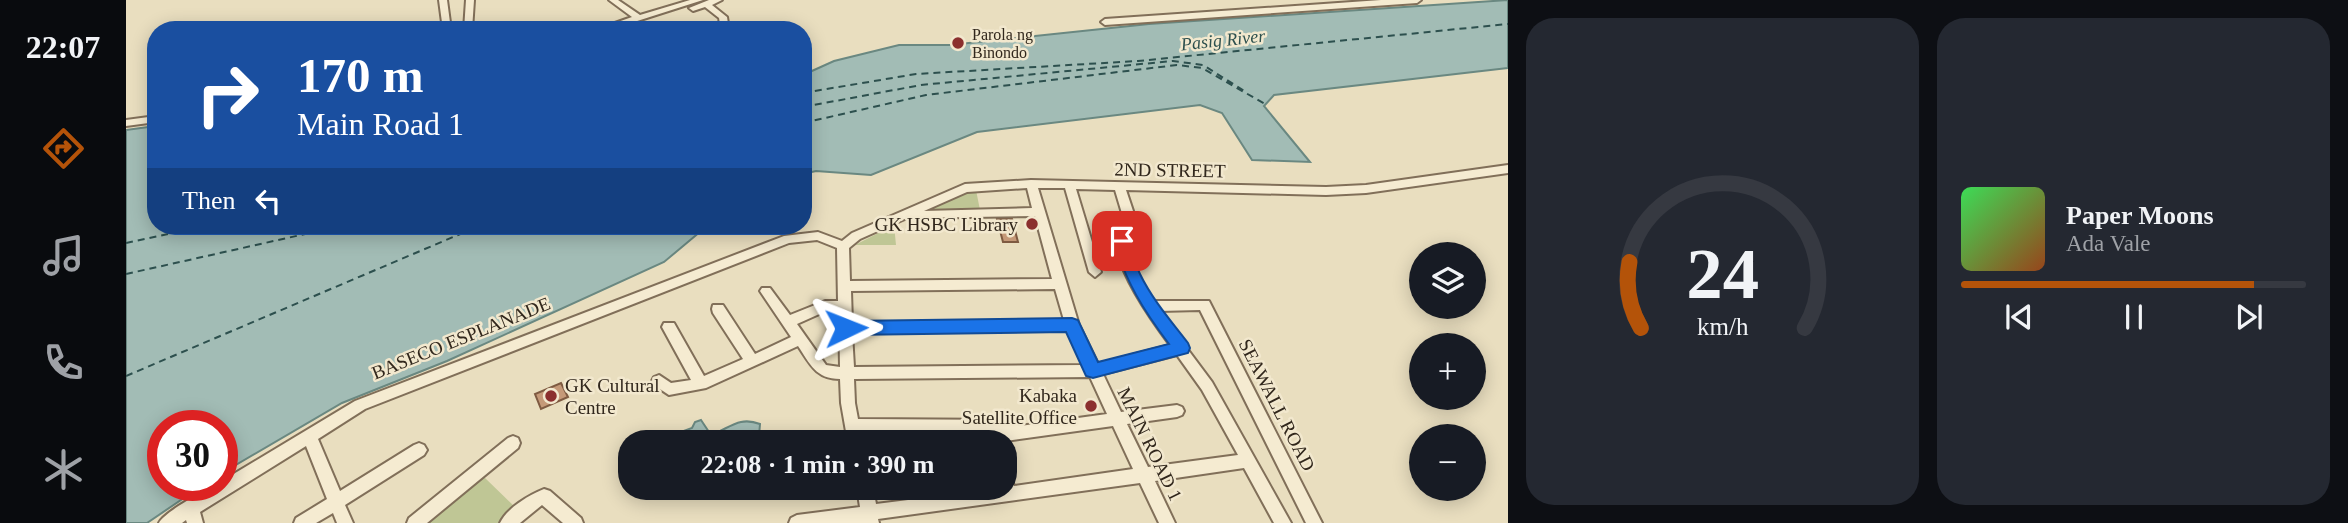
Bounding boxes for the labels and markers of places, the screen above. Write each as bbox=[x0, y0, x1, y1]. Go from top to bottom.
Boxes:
place label: Parola ng Binondo bbox=[972, 26, 1033, 61]
marker: Parola ng Binondo bbox=[950, 35, 966, 51]
pin bbox=[1092, 211, 1152, 271]
place label: GK HSBC Library bbox=[874, 214, 1018, 235]
marker: GK HSBC Library bbox=[1024, 216, 1040, 232]
place label: GK Cultural Centre bbox=[565, 375, 659, 418]
place label: Kabaka Satellite Office bbox=[962, 385, 1078, 428]
marker: GK Cultural Centre bbox=[543, 388, 559, 404]
marker: Kabaka Satellite Office bbox=[1083, 398, 1099, 414]

